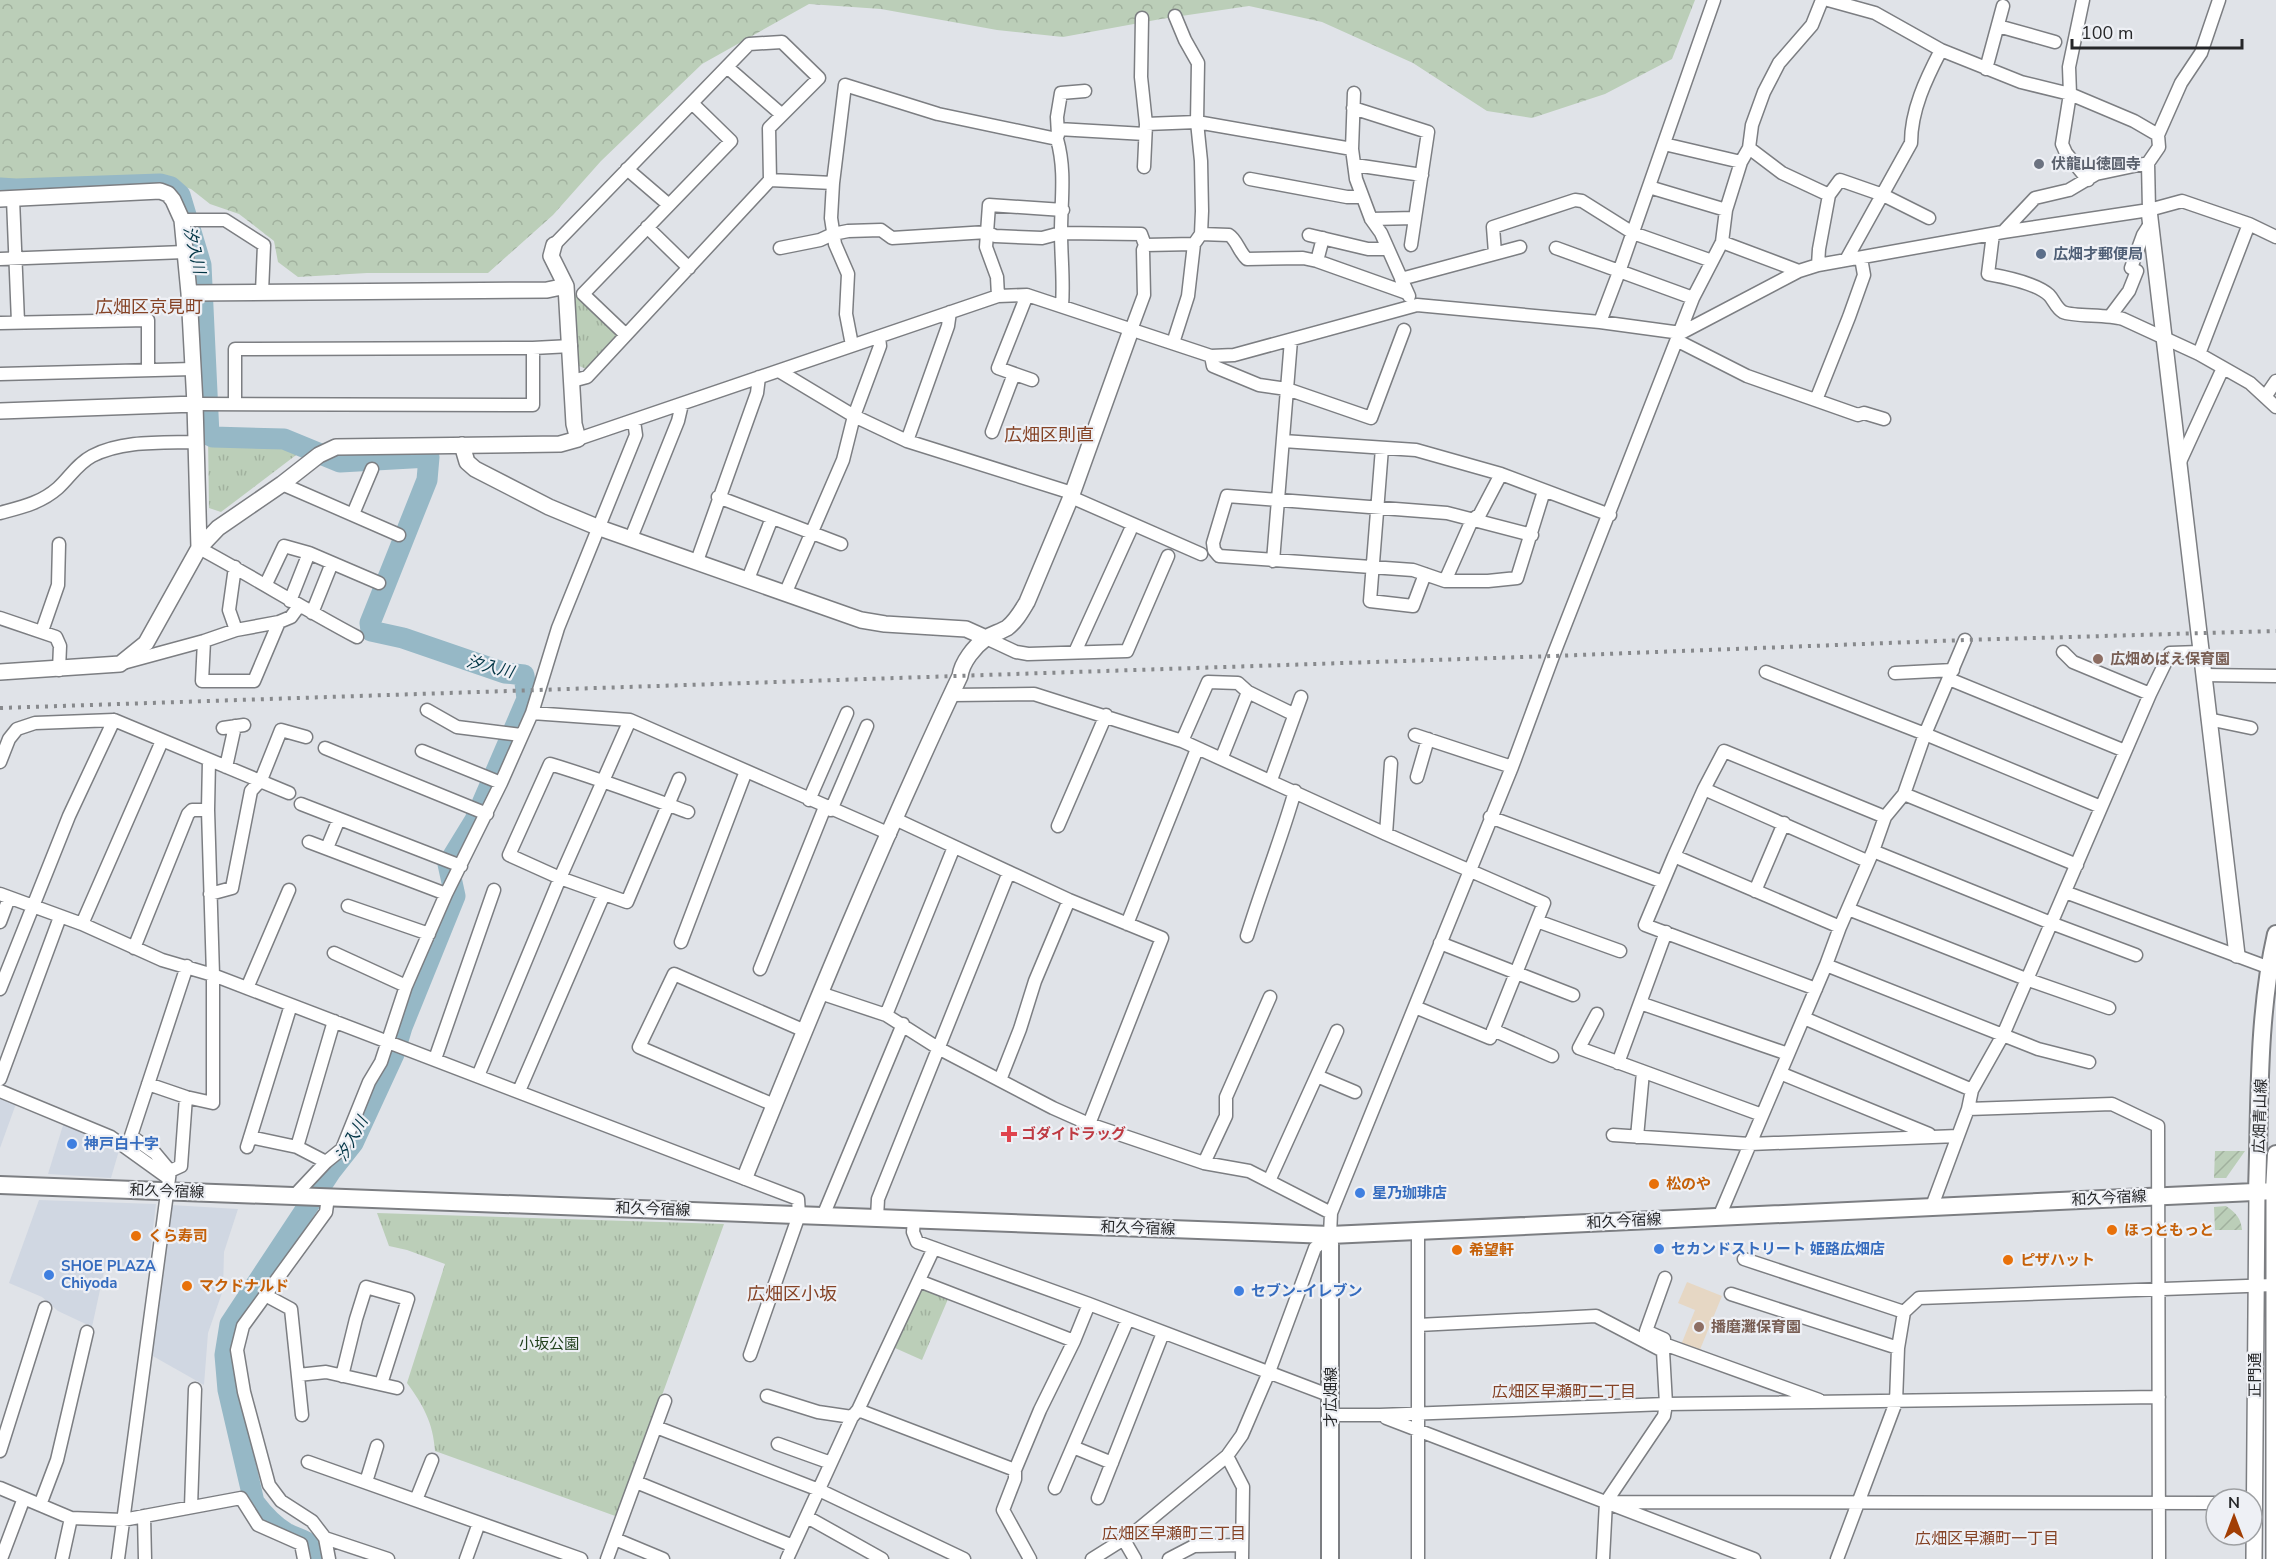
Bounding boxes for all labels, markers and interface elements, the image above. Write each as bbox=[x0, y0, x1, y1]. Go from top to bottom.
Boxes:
scale bar bbox=[2072, 12, 2242, 50]
text: 100 m bbox=[2081, 21, 2133, 45]
place label: 伏龍山徳圓寺 bbox=[2051, 154, 2141, 174]
marker: 伏龍山徳圓寺 bbox=[2032, 157, 2046, 171]
water label: 汐入川 bbox=[178, 224, 211, 278]
place label: 広畑才郵便局 bbox=[2053, 244, 2143, 264]
marker: 広畑才郵便局 bbox=[2034, 247, 2048, 261]
district label: 広畑区京見町 bbox=[95, 295, 203, 319]
district label: 広畑区則直 bbox=[1004, 423, 1094, 447]
place label: 広畑めばえ保育園 bbox=[2110, 649, 2230, 669]
water label: 汐入川 bbox=[464, 651, 518, 684]
marker: 広畑めばえ保育園 bbox=[2091, 652, 2105, 666]
street label: 広畑青山線 bbox=[2249, 1078, 2271, 1154]
water label: 汐入川 bbox=[331, 1111, 374, 1165]
place label: ゴダイドラッグ bbox=[1021, 1124, 1126, 1144]
marker: ゴダイドラッグ bbox=[1002, 1127, 1016, 1141]
place label: 神戸白十字 bbox=[83, 1134, 159, 1154]
marker: 神戸白十字 bbox=[65, 1137, 79, 1151]
place label: 松のや bbox=[1666, 1174, 1711, 1194]
marker: 松のや bbox=[1647, 1177, 1661, 1191]
street label: 和久今宿線 bbox=[129, 1180, 205, 1202]
place label: 星乃珈琲店 bbox=[1372, 1183, 1447, 1203]
marker: 星乃珈琲店 bbox=[1353, 1186, 1367, 1200]
street label: 和久今宿線 bbox=[2071, 1186, 2147, 1210]
street label: 和久今宿線 bbox=[615, 1198, 691, 1220]
street label: 和久今宿線 bbox=[1586, 1209, 1662, 1233]
street label: 和久今宿線 bbox=[1100, 1217, 1176, 1239]
place label: ほっともっと bbox=[2124, 1220, 2214, 1240]
marker: ほっともっと bbox=[2105, 1223, 2119, 1237]
place label: くら寿司 bbox=[148, 1226, 208, 1246]
marker: くら寿司 bbox=[129, 1229, 143, 1243]
place label: セカンドストリート 姫路広畑店 bbox=[1671, 1239, 1885, 1259]
place label: 希望軒 bbox=[1469, 1240, 1514, 1260]
marker: セカンドストリート 姫路広畑店 bbox=[1652, 1242, 1666, 1256]
marker: 希望軒 bbox=[1450, 1243, 1464, 1257]
place label: ピザハット bbox=[2020, 1250, 2095, 1270]
marker: ピザハット bbox=[2001, 1253, 2015, 1267]
place label: SHOE PLAZA Chiyoda bbox=[61, 1256, 157, 1293]
marker: SHOE PLAZA Chiyoda bbox=[42, 1268, 56, 1282]
place label: マクドナルド bbox=[199, 1276, 289, 1296]
marker: マクドナルド bbox=[180, 1279, 194, 1293]
place label: セブン-イレブン bbox=[1251, 1281, 1363, 1301]
district label: 広畑区小坂 bbox=[747, 1282, 837, 1306]
marker: セブン-イレブン bbox=[1232, 1284, 1246, 1298]
place label: 播磨灘保育園 bbox=[1711, 1317, 1801, 1337]
marker: 播磨灘保育園 bbox=[1692, 1320, 1706, 1334]
park label: 小坂公園 bbox=[519, 1334, 579, 1354]
street label: 正門通 bbox=[2245, 1352, 2265, 1398]
street label: 才広畑線 bbox=[1321, 1367, 1341, 1427]
district label: 広畑区早瀬町二丁目 bbox=[1492, 1381, 1636, 1403]
north arrow bbox=[2204, 1487, 2264, 1547]
text: N bbox=[2228, 1492, 2240, 1514]
district label: 広畑区早瀬町三丁目 bbox=[1102, 1523, 1246, 1545]
district label: 広畑区早瀬町一丁目 bbox=[1915, 1528, 2059, 1550]

